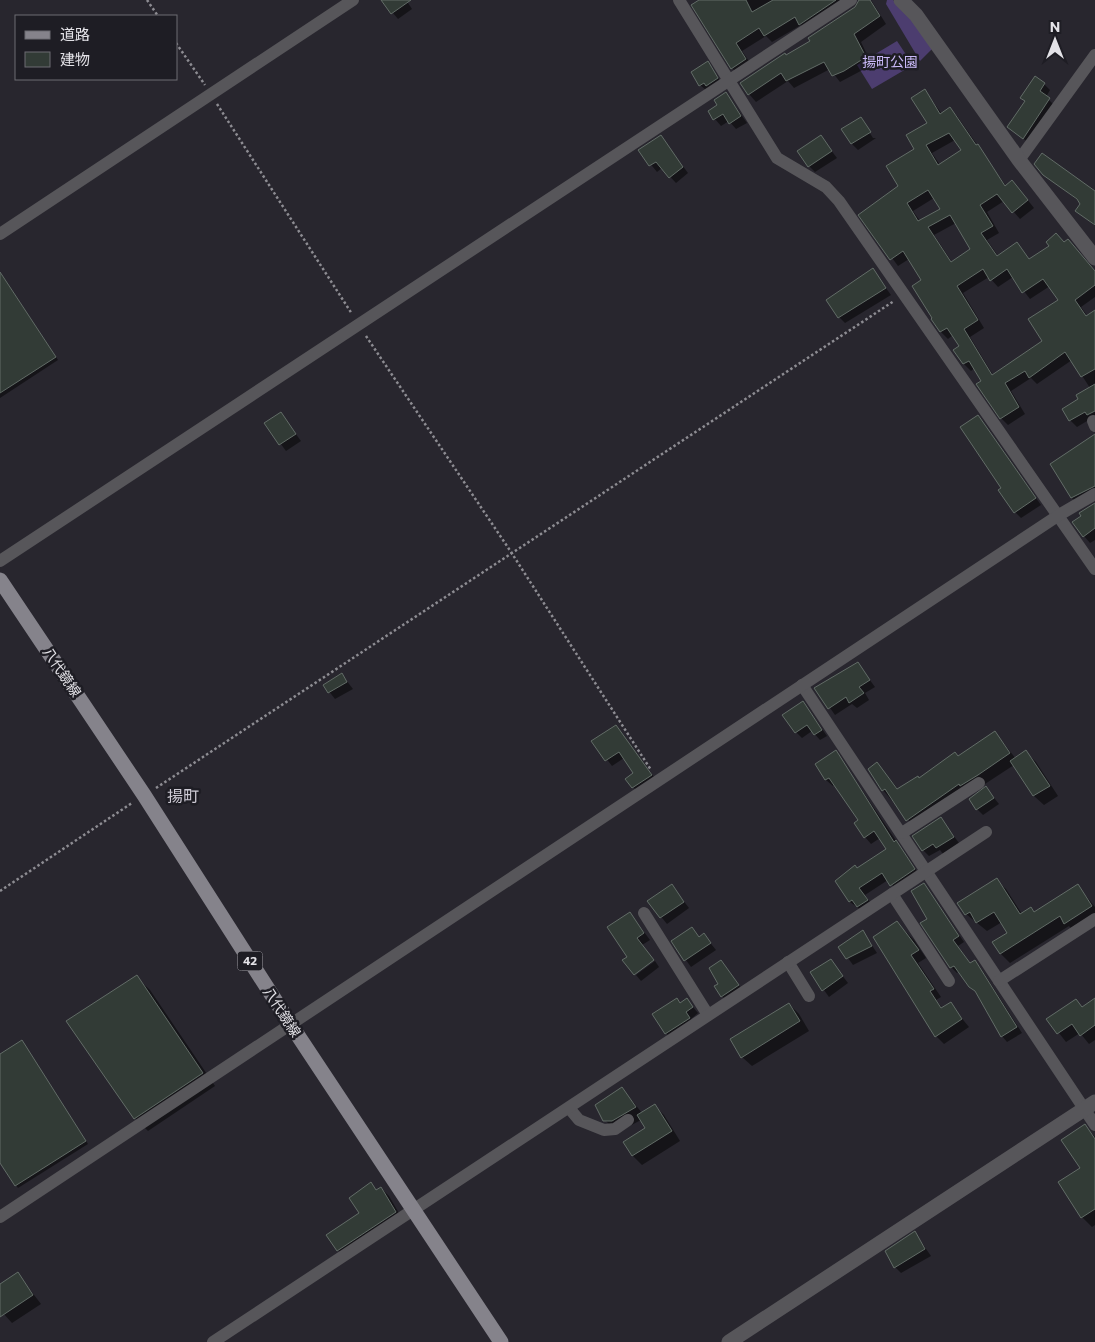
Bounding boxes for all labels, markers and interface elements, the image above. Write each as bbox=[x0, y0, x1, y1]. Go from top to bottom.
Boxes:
legend bbox=[15, 15, 178, 80]
north arrow bbox=[1030, 15, 1080, 65]
text: N bbox=[1050, 18, 1060, 35]
text: 道路 bbox=[60, 25, 90, 43]
text: 建物 bbox=[60, 50, 90, 68]
park label: 揚町公園 bbox=[862, 53, 918, 70]
street label: 八代鏡線 bbox=[40, 644, 85, 700]
district label: 揚町 bbox=[167, 786, 199, 805]
road number: 42 bbox=[238, 951, 262, 970]
street label: 八代鏡線 bbox=[260, 984, 305, 1040]

